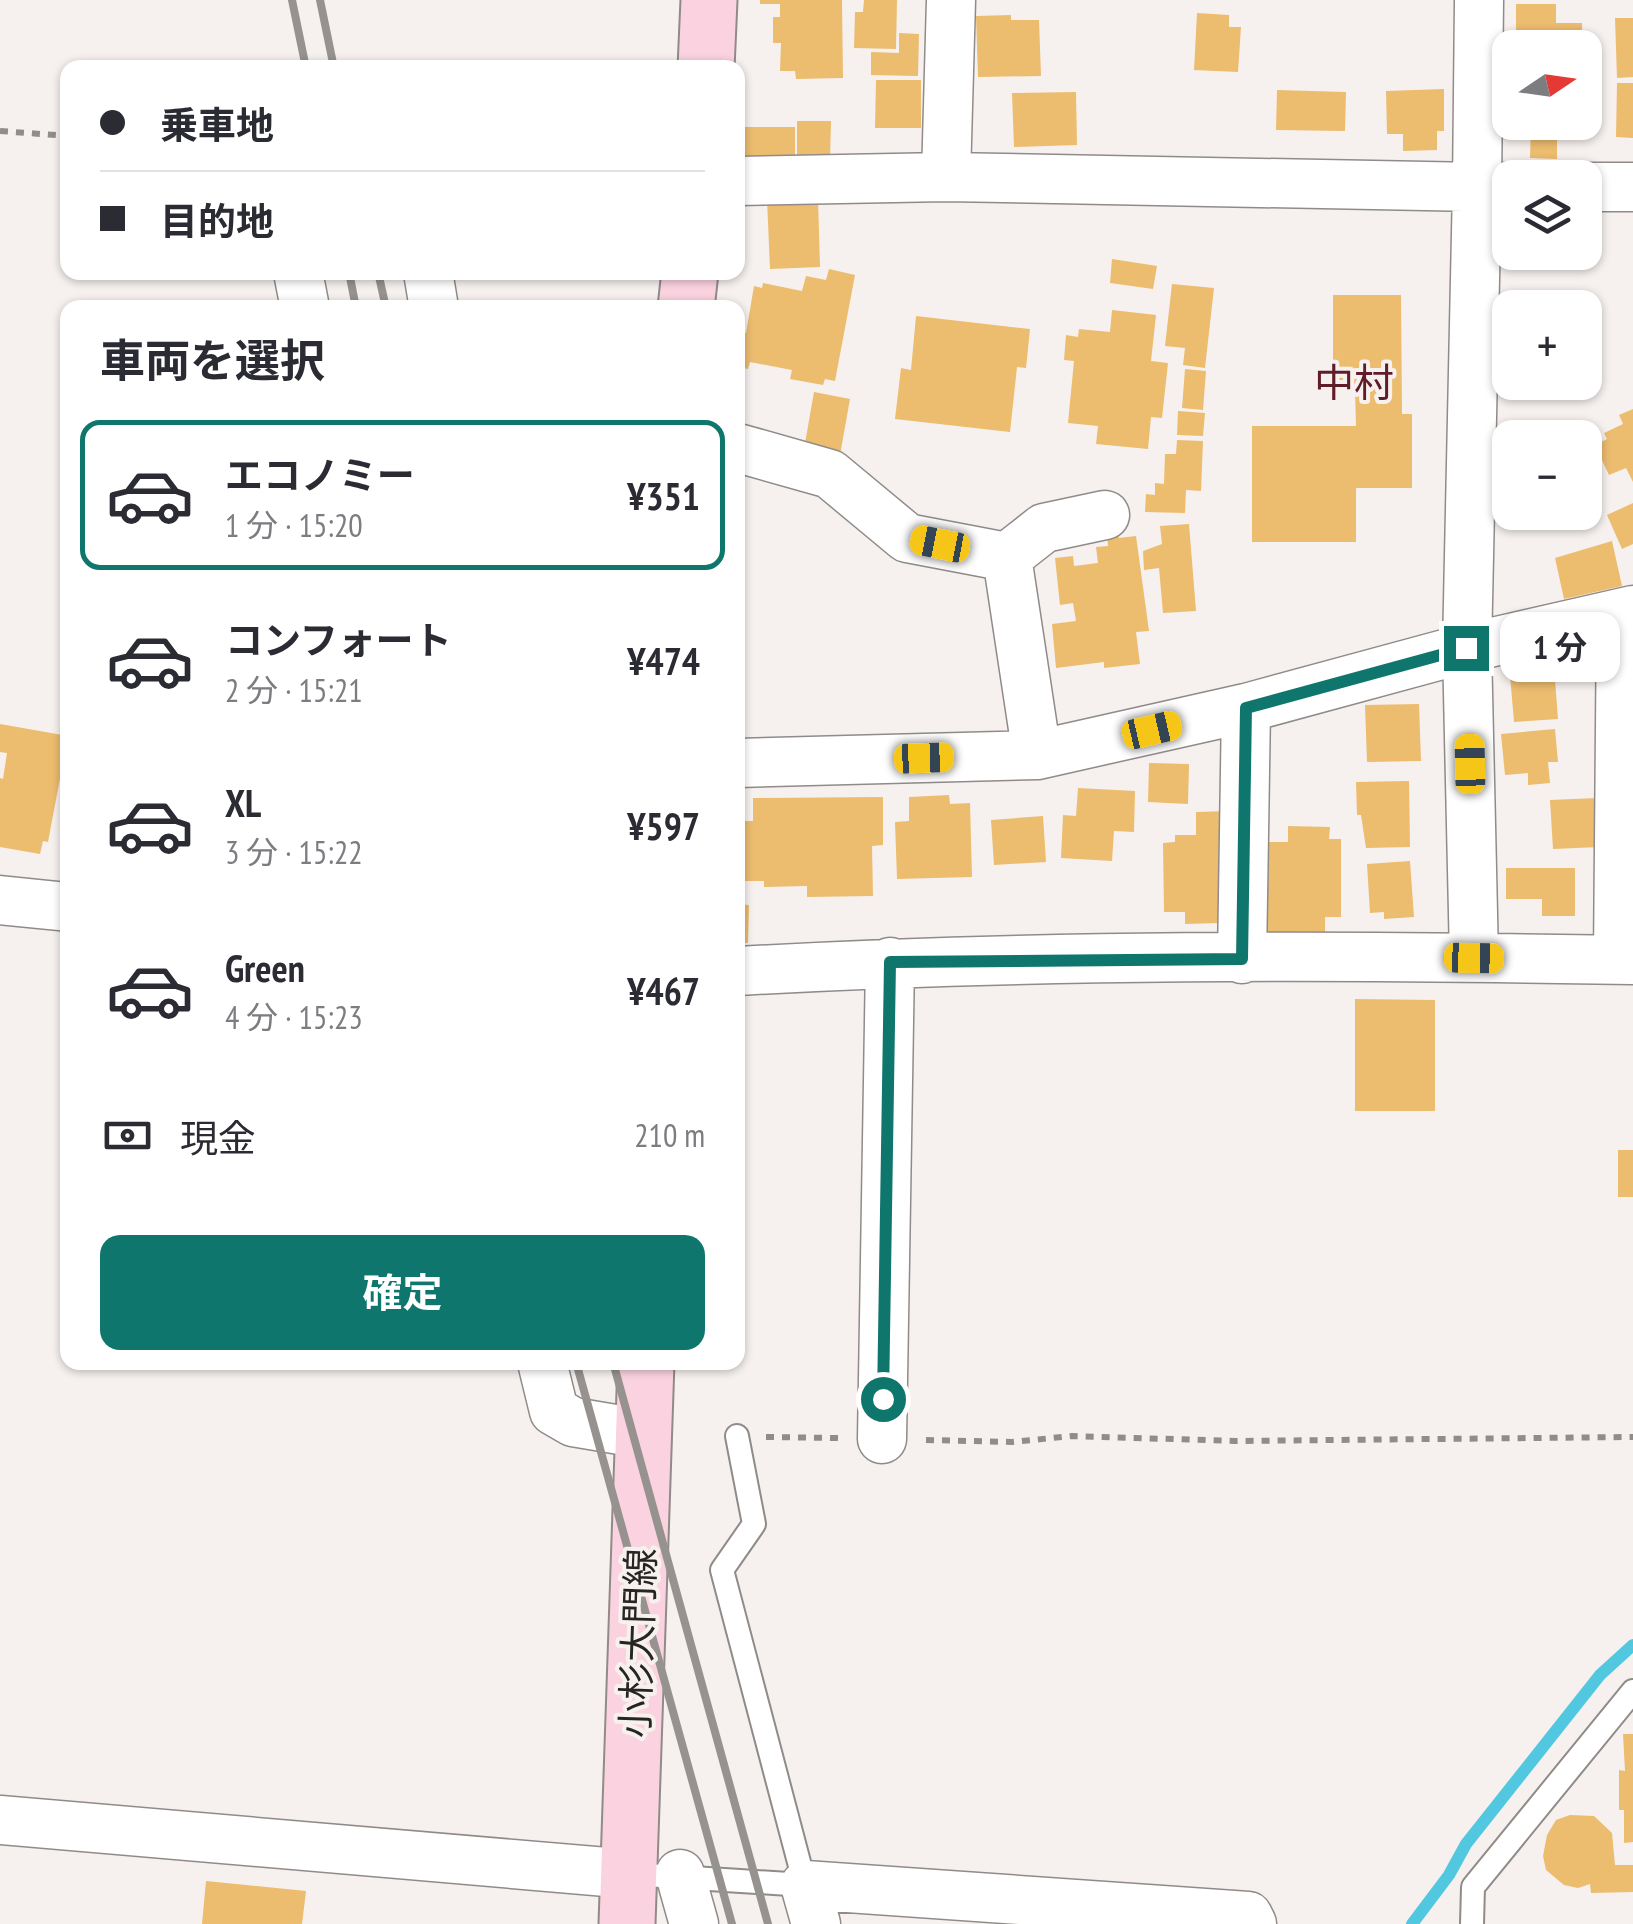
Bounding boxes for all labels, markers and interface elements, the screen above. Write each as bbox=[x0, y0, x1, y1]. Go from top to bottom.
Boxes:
north arrow bbox=[1492, 30, 1602, 140]
map controls bbox=[1492, 30, 1602, 530]
text: 乗車地 bbox=[160, 100, 274, 149]
button: layers bbox=[1492, 160, 1602, 270]
text: 目的地 bbox=[160, 196, 274, 245]
button: + bbox=[1492, 290, 1602, 400]
text: 車両を選択 bbox=[100, 331, 325, 389]
district label: 中村 bbox=[1314, 356, 1394, 408]
button: − bbox=[1492, 420, 1602, 530]
icon: car bbox=[105, 450, 195, 540]
text: エコノミー bbox=[225, 450, 415, 499]
text: ¥351 bbox=[627, 471, 700, 520]
text: 1 分 · 15:20 bbox=[225, 504, 363, 546]
car bbox=[908, 524, 972, 564]
callout: 1 分 bbox=[1501, 613, 1621, 683]
icon: car bbox=[105, 615, 195, 705]
text: コンフォート bbox=[225, 615, 452, 664]
route end bbox=[1444, 626, 1489, 671]
text: 1 分 bbox=[1533, 626, 1587, 668]
text: ¥474 bbox=[627, 636, 700, 685]
text: 2 分 · 15:21 bbox=[225, 669, 363, 711]
car bbox=[1119, 709, 1185, 751]
car bbox=[1454, 734, 1486, 794]
car bbox=[893, 742, 955, 774]
text: XL bbox=[225, 778, 261, 827]
icon: car bbox=[105, 780, 195, 870]
text: ¥597 bbox=[627, 801, 700, 850]
text: 3 分 · 15:22 bbox=[225, 831, 363, 873]
car bbox=[1444, 942, 1504, 974]
text: Green bbox=[225, 943, 305, 992]
icon: car bbox=[105, 945, 195, 1035]
text: ¥467 bbox=[627, 966, 700, 1015]
text: 4 分 · 15:23 bbox=[225, 996, 363, 1038]
icon: cash bbox=[100, 1108, 155, 1163]
text: 現金 bbox=[180, 1113, 256, 1162]
text: 210 m bbox=[634, 1114, 705, 1156]
button: 確定 bbox=[100, 1235, 705, 1350]
route start bbox=[861, 1377, 906, 1422]
street label: 小杉大門線 bbox=[609, 1547, 665, 1739]

